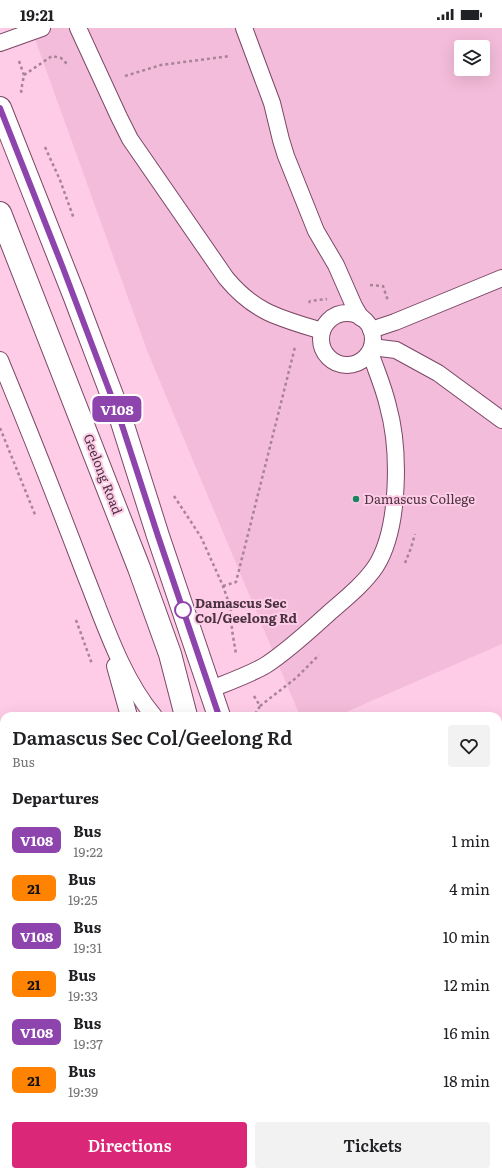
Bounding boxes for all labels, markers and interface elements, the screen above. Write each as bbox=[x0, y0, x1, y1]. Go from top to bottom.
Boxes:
text: 19:21 bbox=[20, 3, 54, 26]
map controls bbox=[454, 40, 490, 76]
button: layers bbox=[454, 40, 490, 76]
line badge: V108 bbox=[89, 396, 145, 422]
text: V108 bbox=[100, 399, 134, 419]
street label: Geelong Road bbox=[79, 431, 128, 517]
place label: Damascus College bbox=[364, 489, 475, 508]
marker: Damascus College bbox=[351, 494, 361, 504]
place label: Damascus Sec Col/Geelong Rd bbox=[195, 593, 298, 627]
marker: Damascus Sec Col/Geelong Rd bbox=[174, 601, 192, 619]
text: Damascus Sec Col/Geelong Rd bbox=[12, 723, 292, 751]
button: heart bbox=[448, 725, 490, 767]
text: Bus bbox=[12, 752, 35, 771]
text: Departures bbox=[12, 786, 99, 809]
text: Bus bbox=[73, 819, 101, 842]
text: 1 min bbox=[451, 829, 490, 852]
text: V108 bbox=[20, 830, 53, 850]
text: 19:22 bbox=[73, 842, 103, 861]
text: Bus bbox=[68, 867, 96, 890]
text: 4 min bbox=[449, 877, 490, 900]
text: 21 bbox=[27, 878, 41, 898]
text: 19:25 bbox=[68, 890, 97, 909]
text: Bus bbox=[73, 915, 101, 938]
text: 10 min bbox=[443, 925, 490, 948]
text: V108 bbox=[20, 926, 53, 946]
text: 19:31 bbox=[73, 938, 102, 957]
text: Bus bbox=[68, 963, 96, 986]
text: 12 min bbox=[444, 973, 490, 996]
text: 21 bbox=[27, 974, 41, 994]
text: 19:33 bbox=[68, 986, 98, 1005]
text: Bus bbox=[73, 1011, 101, 1034]
text: 16 min bbox=[443, 1021, 490, 1044]
text: V108 bbox=[20, 1022, 53, 1042]
text: 19:37 bbox=[73, 1034, 103, 1053]
text: Bus bbox=[68, 1059, 96, 1082]
text: 18 min bbox=[443, 1069, 490, 1092]
text: 21 bbox=[27, 1070, 41, 1090]
text: 19:39 bbox=[68, 1082, 98, 1101]
button: Directions bbox=[12, 1122, 247, 1168]
button: Tickets bbox=[255, 1122, 490, 1168]

